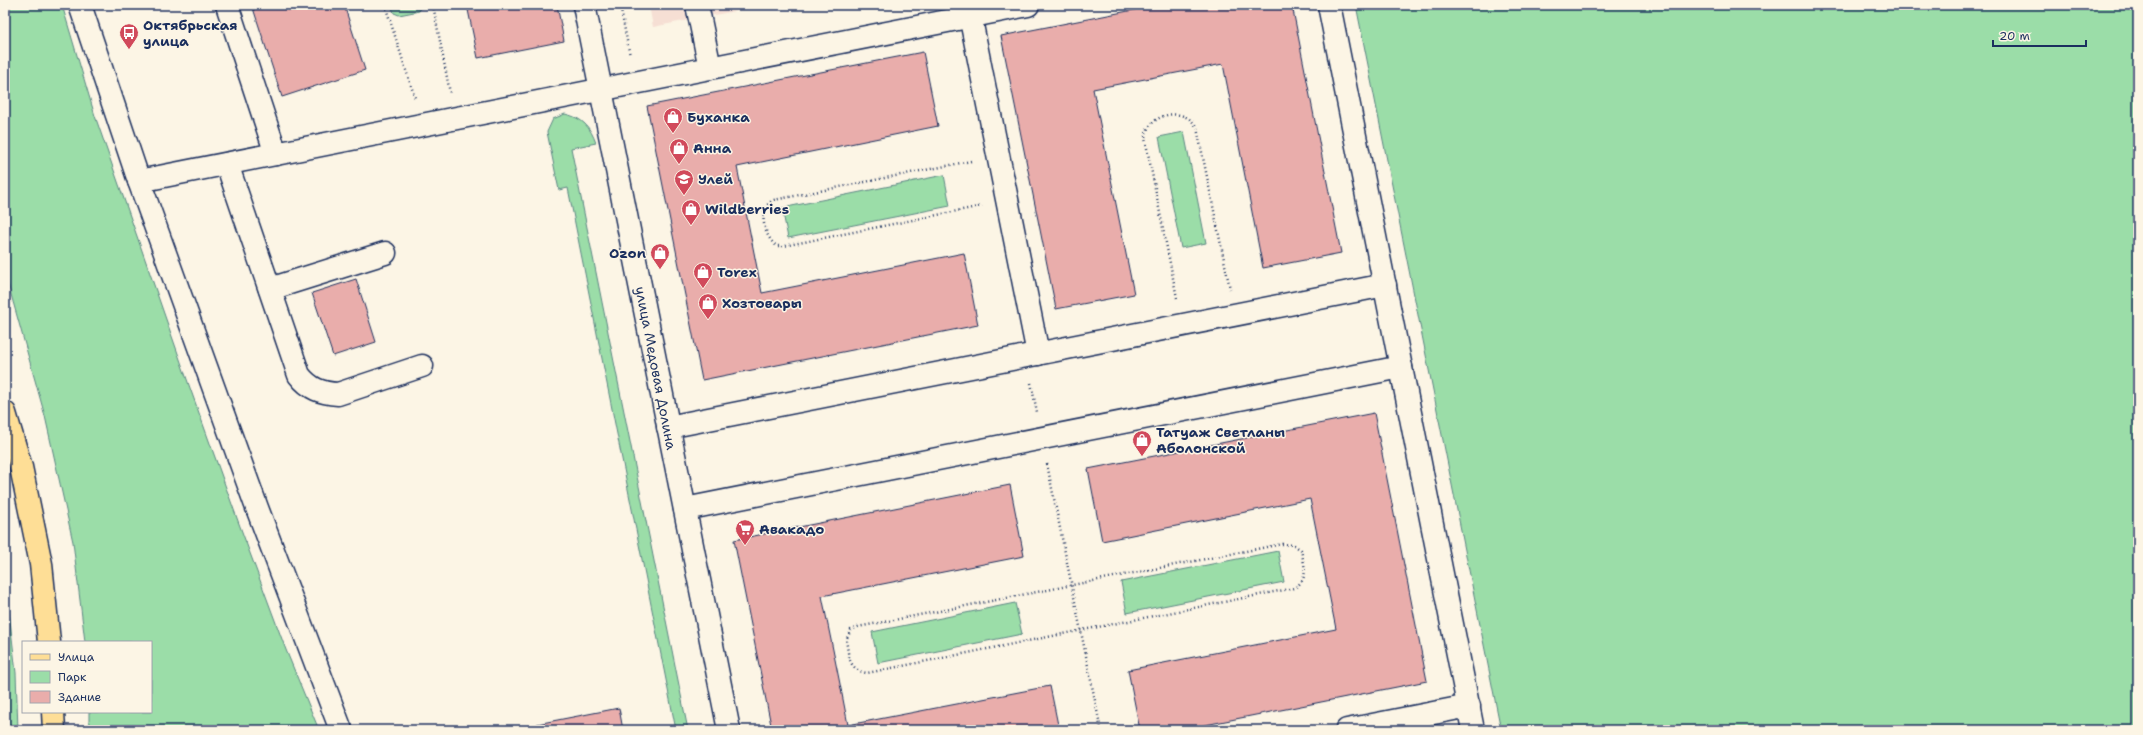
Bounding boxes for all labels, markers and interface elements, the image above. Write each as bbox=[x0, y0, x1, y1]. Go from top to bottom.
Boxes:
place label: Октябрьская улица bbox=[143, 16, 237, 50]
bus stop icon: Октябрьская улица bbox=[118, 22, 140, 50]
scale bar bbox=[1993, 22, 2086, 48]
text: 20 m bbox=[1999, 28, 2030, 44]
shop icon: Буханка bbox=[662, 106, 684, 134]
place label: Буханка bbox=[687, 108, 750, 126]
shop icon: Анна bbox=[668, 137, 690, 165]
place label: Анна bbox=[693, 139, 732, 157]
school or university icon: Улей bbox=[673, 168, 695, 196]
place label: Улей bbox=[698, 170, 733, 188]
shop icon: Wildberries bbox=[680, 198, 702, 226]
place label: Wildberries bbox=[705, 200, 789, 218]
shop icon: Ozon bbox=[649, 242, 671, 270]
place label: Ozon bbox=[609, 244, 646, 262]
shop icon: Torex bbox=[692, 261, 714, 289]
place label: Torex bbox=[717, 263, 757, 281]
street label: улица Медовая Долина bbox=[631, 285, 681, 452]
shop icon: Хозтовары bbox=[697, 292, 719, 320]
place label: Хозтовары bbox=[722, 294, 802, 312]
place label: Татуаж Светланы Аболонской bbox=[1156, 423, 1285, 457]
shop icon: Татуаж Светланы Аболонской bbox=[1131, 429, 1153, 457]
supermarket icon: Авакадо bbox=[734, 518, 756, 546]
place label: Авакадо bbox=[759, 520, 824, 538]
legend bbox=[22, 641, 152, 713]
text: Улица bbox=[58, 649, 95, 665]
text: Парк bbox=[58, 669, 87, 685]
text: Здание bbox=[58, 689, 102, 705]

